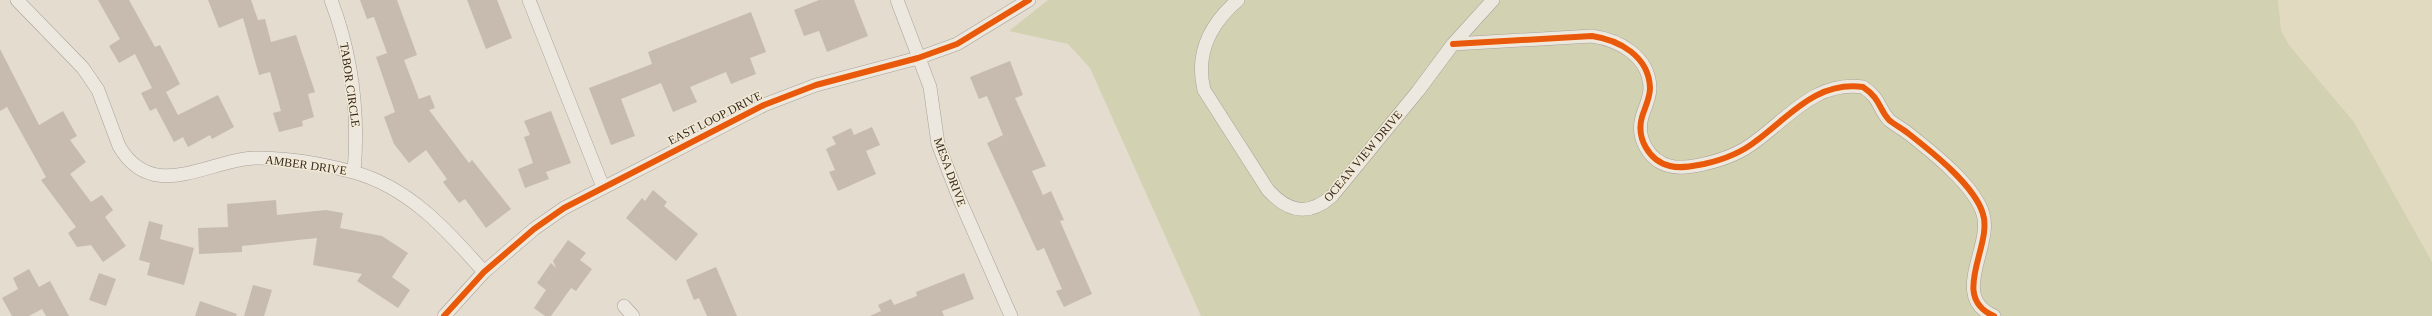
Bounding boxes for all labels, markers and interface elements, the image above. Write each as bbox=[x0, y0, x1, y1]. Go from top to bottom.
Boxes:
street label: TABOR CIRCLE bbox=[337, 42, 363, 128]
street label: EAST LOOP DRIVE bbox=[666, 88, 764, 148]
street label: OCEAN VIEW DRIVE bbox=[1321, 107, 1405, 205]
street label: MESA DRIVE bbox=[931, 136, 969, 208]
street label: AMBER DRIVE bbox=[264, 152, 348, 178]

